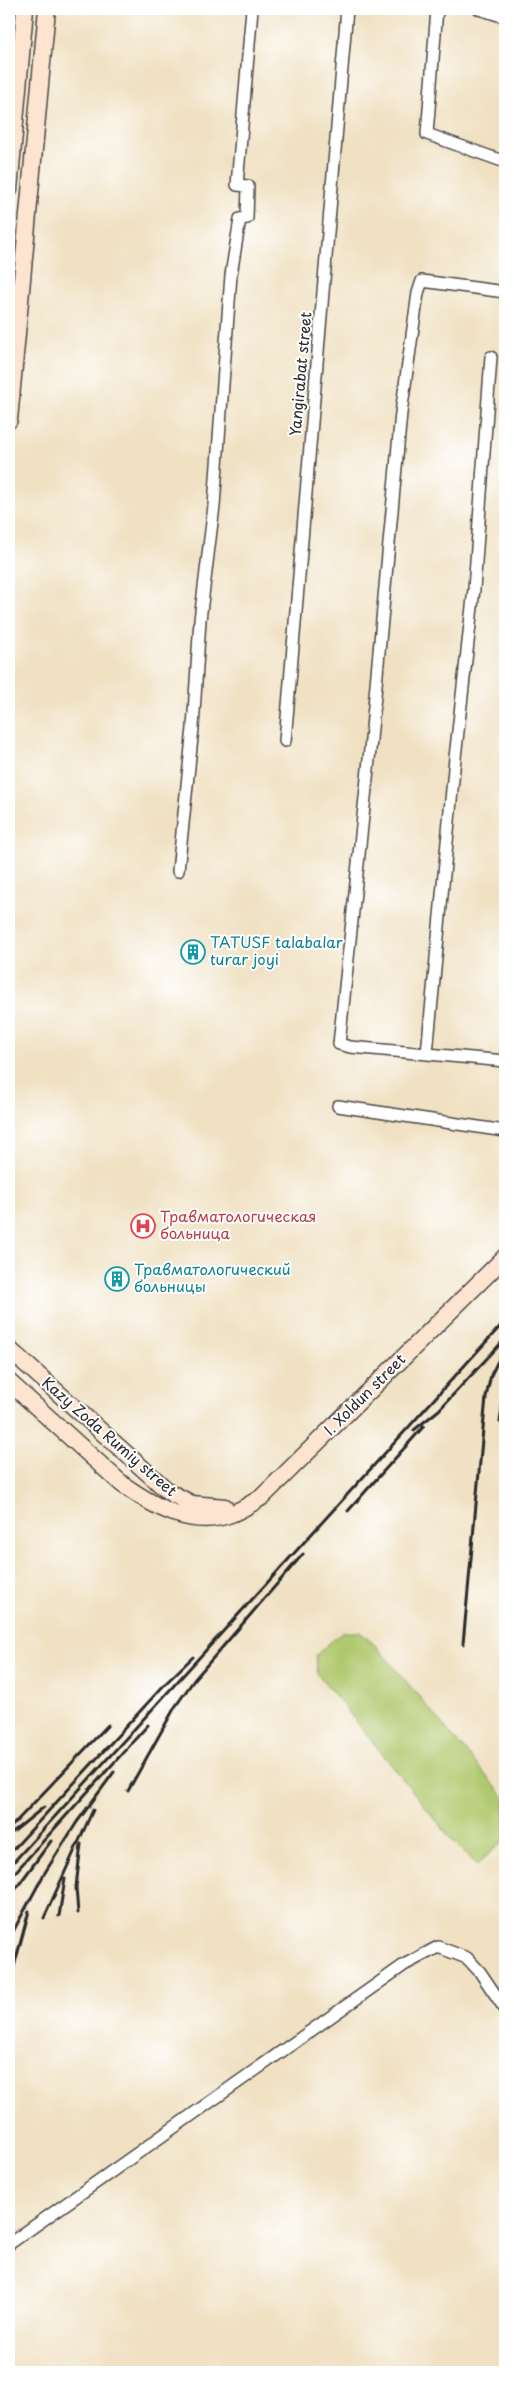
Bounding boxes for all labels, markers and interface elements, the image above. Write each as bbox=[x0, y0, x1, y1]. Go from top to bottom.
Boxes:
street label: Yangirabat street bbox=[283, 311, 316, 437]
place label: TATUSF talabalar turar joyi bbox=[210, 930, 343, 970]
building icon: TATUSF talabalar turar joyi bbox=[180, 939, 206, 965]
place label: Травматологическая больница bbox=[160, 1204, 316, 1244]
hospital icon: Травматологическая больница bbox=[130, 1213, 156, 1239]
place label: Травматологический больницы bbox=[134, 1257, 291, 1297]
building icon: Травматологический больницы bbox=[104, 1266, 130, 1292]
street label: I. Xoldun street bbox=[318, 1348, 410, 1440]
street label: Kazy Zoda Rumiy street bbox=[37, 1371, 183, 1501]

